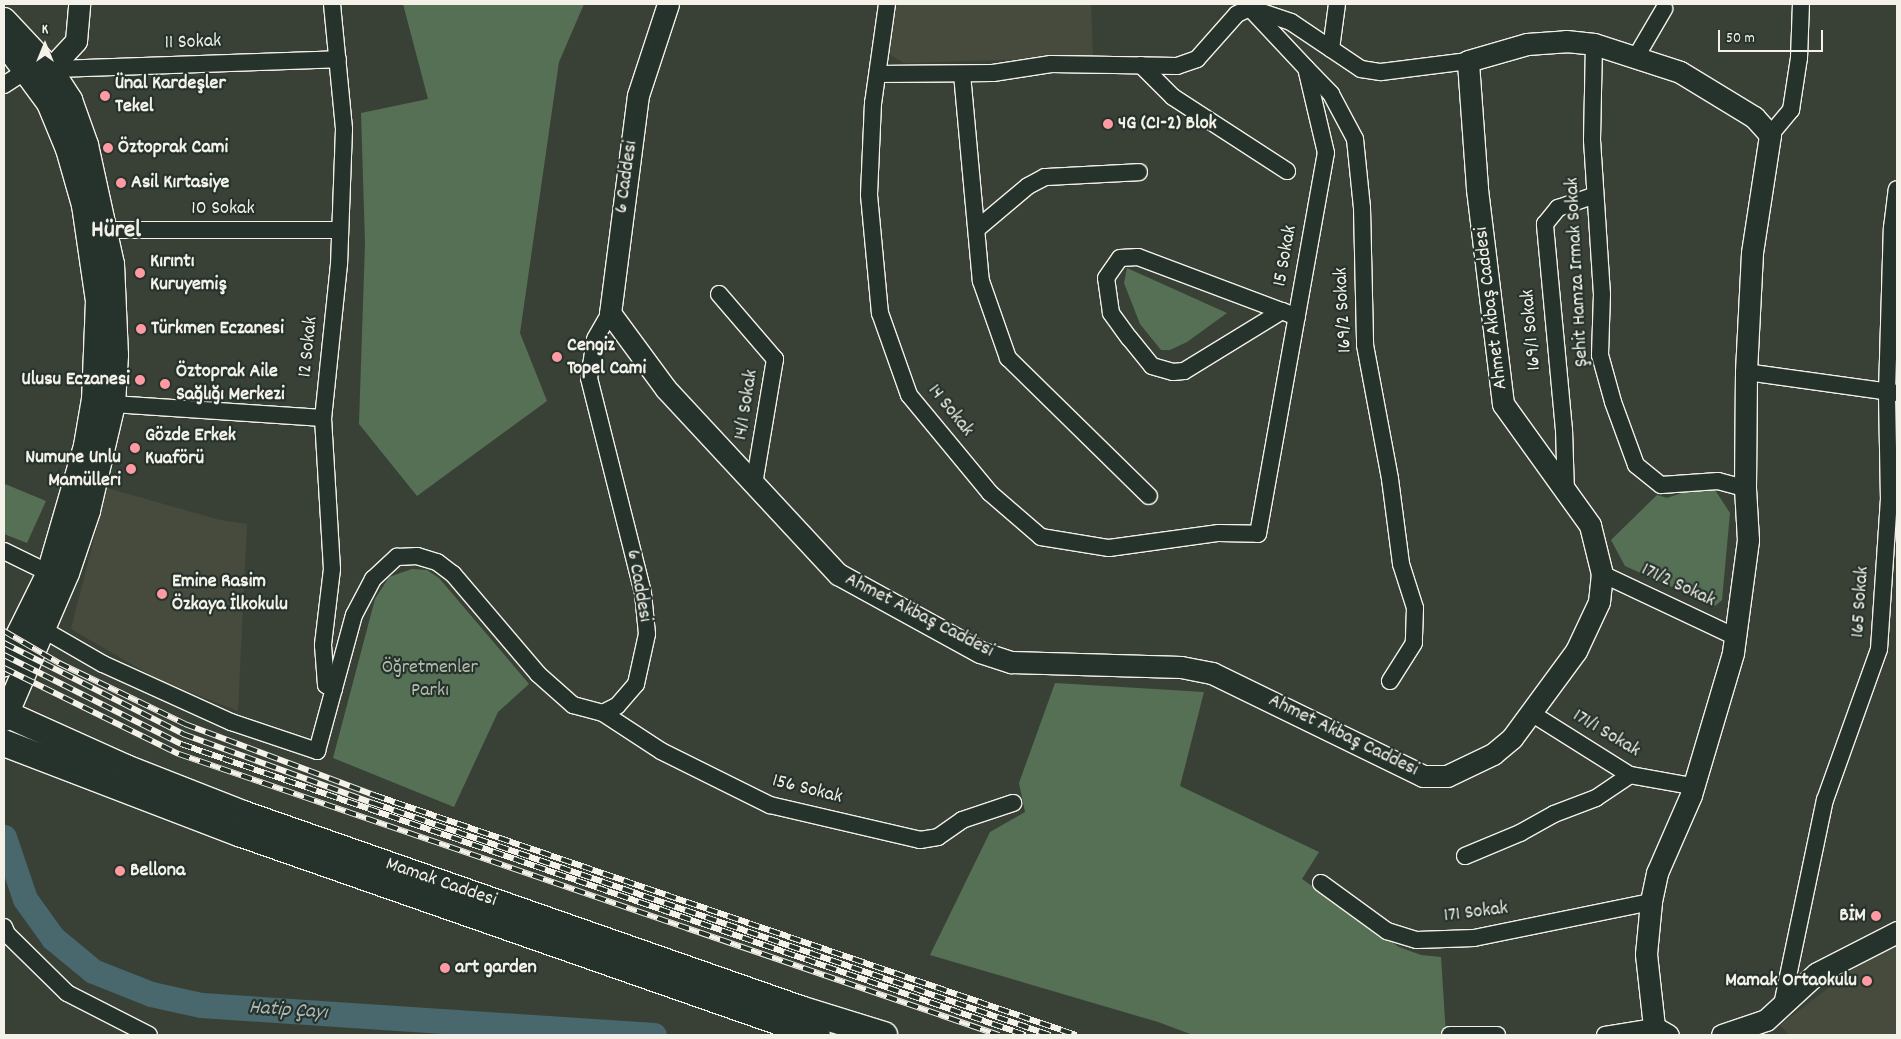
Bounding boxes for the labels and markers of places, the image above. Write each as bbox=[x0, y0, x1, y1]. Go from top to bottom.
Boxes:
place label: Ünal Kardeşler Tekel bbox=[115, 72, 226, 119]
marker: Ünal Kardeşler Tekel bbox=[99, 90, 111, 102]
place label: 4G (C1-2) Blok bbox=[1118, 112, 1217, 136]
marker: 4G (C1-2) Blok bbox=[1102, 118, 1114, 130]
place label: Öztoprak Cami bbox=[118, 136, 228, 160]
marker: Öztoprak Cami bbox=[102, 142, 114, 154]
place label: Asil Kırtasiye bbox=[131, 171, 229, 195]
marker: Asil Kırtasiye bbox=[115, 177, 127, 189]
place label: Kırıntı Kuruyemiş bbox=[150, 250, 227, 297]
marker: Kırıntı Kuruyemiş bbox=[134, 267, 146, 279]
place label: Türkmen Eczanesi bbox=[151, 317, 284, 341]
marker: Türkmen Eczanesi bbox=[135, 323, 147, 335]
place label: Cengiz Topel Cami bbox=[567, 334, 646, 381]
marker: Cengiz Topel Cami bbox=[551, 351, 563, 363]
place label: Öztoprak Aile Sağlığı Merkezi bbox=[176, 360, 285, 407]
place label: Ulusu Eczanesi bbox=[21, 368, 130, 392]
marker: Ulusu Eczanesi bbox=[134, 374, 146, 386]
marker: Öztoprak Aile Sağlığı Merkezi bbox=[158, 377, 172, 391]
place label: Gözde Erkek Kuaförü bbox=[145, 424, 236, 471]
marker: Gözde Erkek Kuaförü bbox=[129, 442, 141, 454]
place label: Numune Unlu Mamülleri bbox=[25, 446, 121, 493]
marker: Numune Unlu Mamülleri bbox=[125, 463, 137, 475]
place label: Emine Rasim Özkaya İlkokulu bbox=[172, 570, 288, 617]
marker: Emine Rasim Özkaya İlkokulu bbox=[156, 588, 168, 600]
place label: Bellona bbox=[130, 859, 185, 883]
marker: Bellona bbox=[114, 865, 126, 877]
place label: BİM bbox=[1839, 904, 1866, 928]
marker: BİM bbox=[1870, 910, 1882, 922]
place label: art garden bbox=[455, 956, 537, 980]
marker: art garden bbox=[439, 962, 451, 974]
place label: Mamak Ortaokulu bbox=[1725, 969, 1857, 993]
marker: Mamak Ortaokulu bbox=[1861, 975, 1873, 987]

